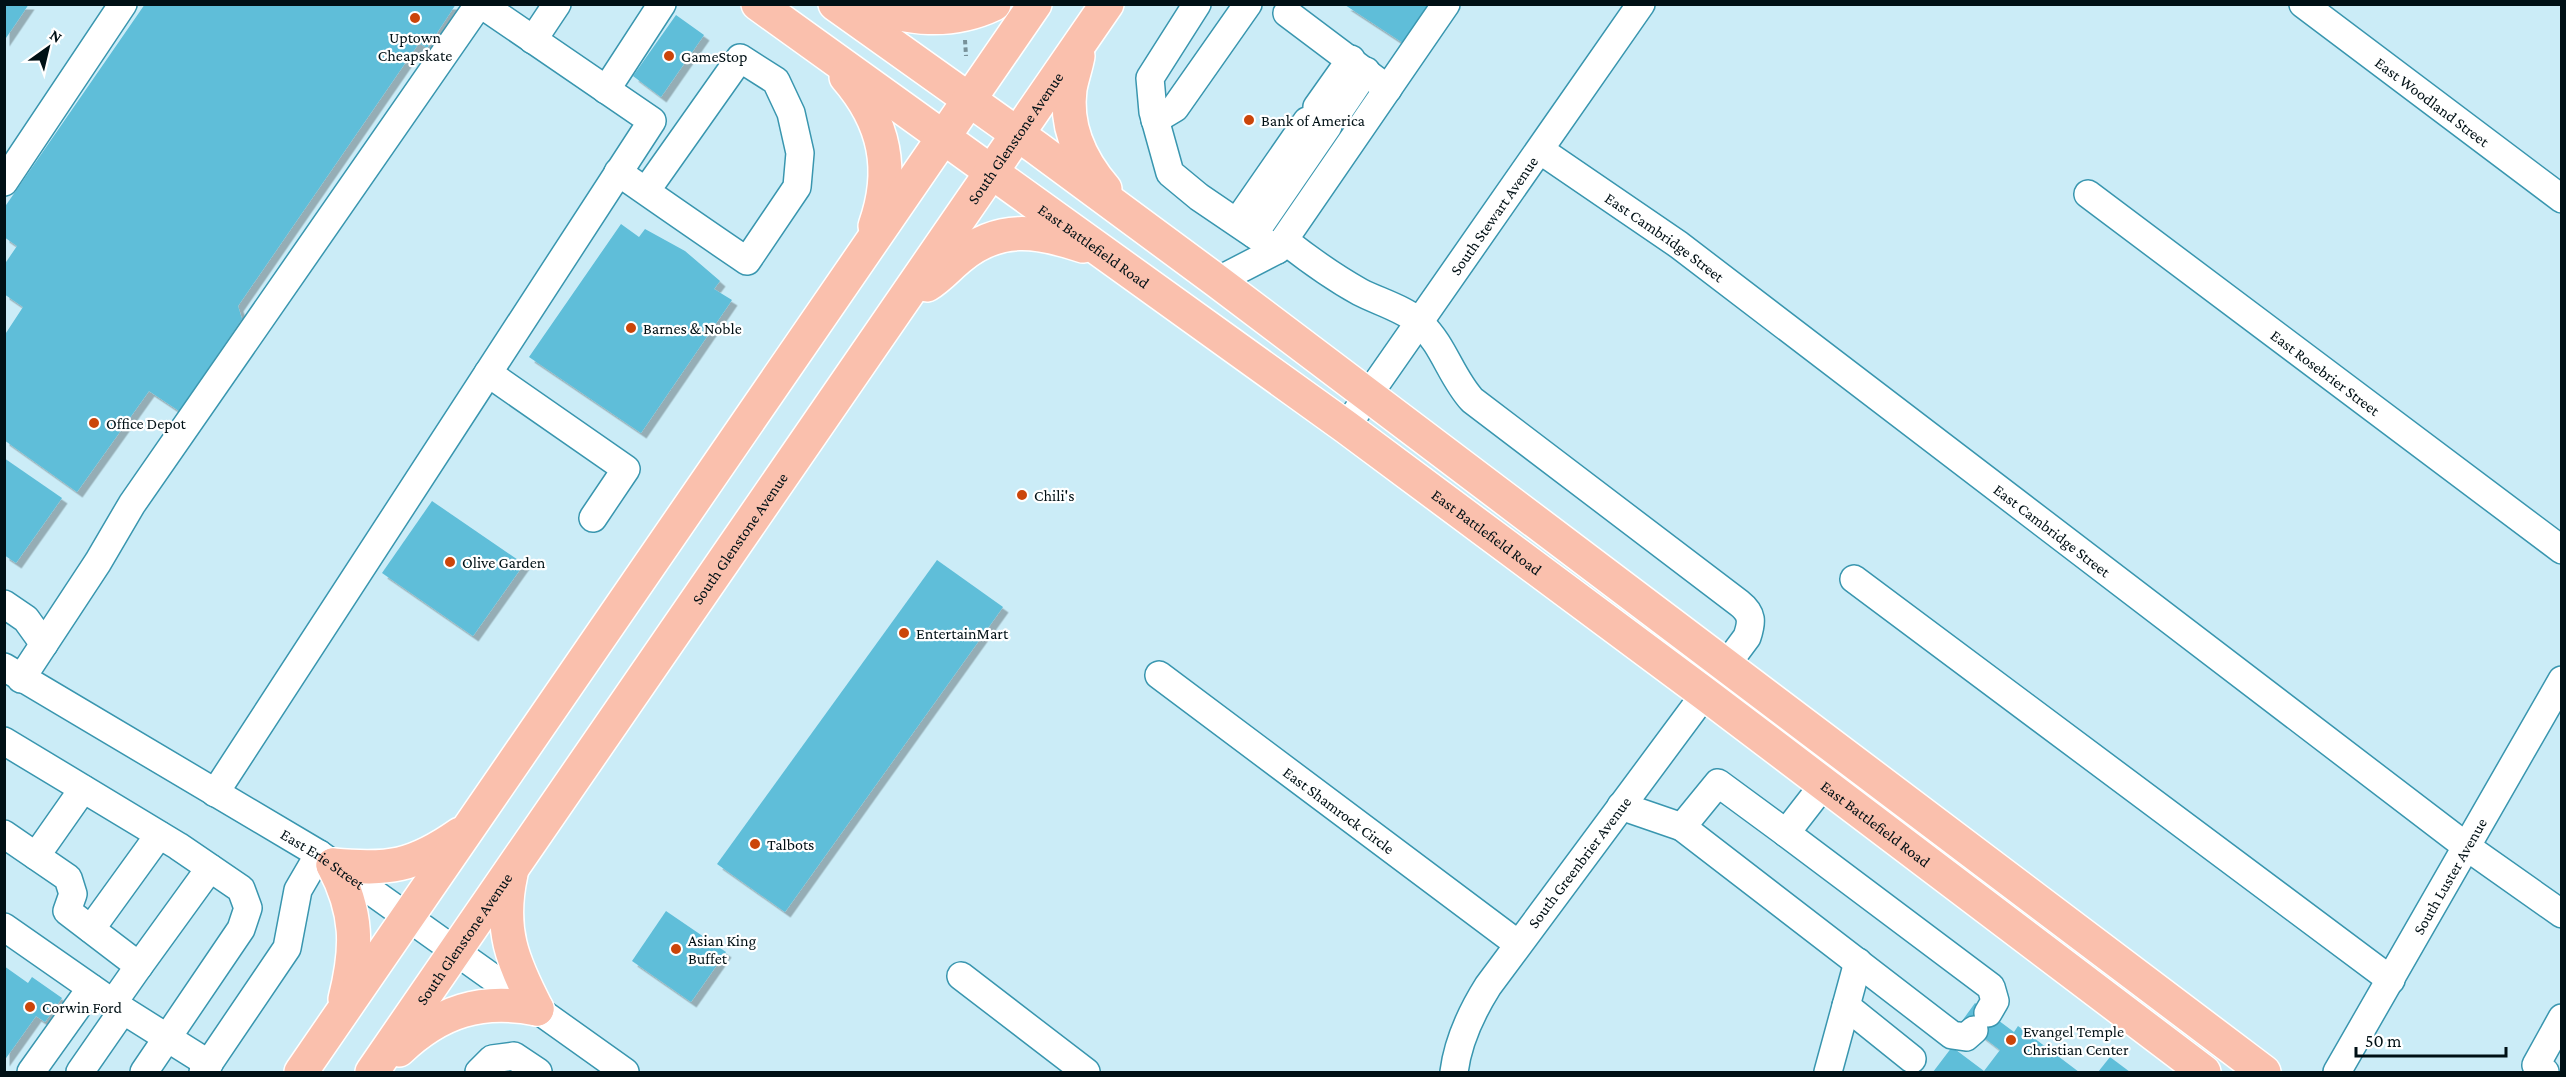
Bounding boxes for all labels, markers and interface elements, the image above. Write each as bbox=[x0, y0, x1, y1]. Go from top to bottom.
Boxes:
marker: Uptown Cheapskate bbox=[408, 11, 422, 25]
north arrow bbox=[18, 18, 78, 78]
text: N bbox=[47, 26, 65, 46]
place label: Uptown Cheapskate bbox=[378, 29, 452, 65]
place label: GameStop bbox=[681, 48, 747, 66]
marker: GameStop bbox=[662, 49, 676, 63]
street label: East Woodland Street bbox=[2372, 54, 2493, 151]
street label: South Glenstone Avenue bbox=[964, 69, 1066, 207]
place label: Bank of America bbox=[1261, 112, 1366, 129]
marker: Bank of America bbox=[1242, 113, 1256, 127]
street label: South Stewart Avenue bbox=[1447, 153, 1541, 278]
street label: East Cambridge Street bbox=[1602, 189, 1728, 286]
street label: East Battlefield Road bbox=[1035, 201, 1153, 292]
place label: Barnes & Noble bbox=[643, 320, 742, 337]
marker: Barnes & Noble bbox=[624, 321, 638, 335]
street label: East Rosebrier Street bbox=[2267, 326, 2384, 420]
place label: Office Depot bbox=[106, 415, 187, 433]
marker: Office Depot bbox=[87, 416, 101, 430]
street label: South Glenstone Avenue bbox=[689, 469, 791, 608]
street label: East Cambridge Street bbox=[1990, 481, 2114, 581]
street label: East Battlefield Road bbox=[1428, 486, 1545, 579]
place label: Chili's bbox=[1034, 487, 1075, 504]
marker: Chili's bbox=[1015, 488, 1029, 502]
place label: Olive Garden bbox=[462, 554, 546, 571]
marker: Olive Garden bbox=[443, 555, 457, 569]
place label: EntertainMart bbox=[916, 625, 1009, 642]
marker: EntertainMart bbox=[897, 626, 911, 640]
street label: East Shamrock Circle bbox=[1280, 763, 1398, 857]
street label: East Battlefield Road bbox=[1818, 777, 1934, 871]
street label: South Greenbrier Avenue bbox=[1525, 793, 1634, 931]
street label: South Luster Avenue bbox=[2410, 815, 2490, 937]
street label: East Erie Street bbox=[278, 825, 368, 893]
place label: Talbots bbox=[767, 836, 814, 853]
marker: Talbots bbox=[748, 837, 762, 851]
street label: South Glenstone Avenue bbox=[413, 870, 515, 1008]
place label: Asian King Buffet bbox=[688, 932, 757, 967]
marker: Asian King Buffet bbox=[669, 942, 683, 956]
place label: Corwin Ford bbox=[42, 999, 122, 1016]
marker: Corwin Ford bbox=[23, 1000, 37, 1014]
scale bar bbox=[2356, 1020, 2506, 1058]
place label: Evangel Temple Christian Center bbox=[2023, 1023, 2129, 1058]
text: 50 m bbox=[2365, 1031, 2402, 1051]
marker: Evangel Temple Christian Center bbox=[2004, 1033, 2018, 1047]

